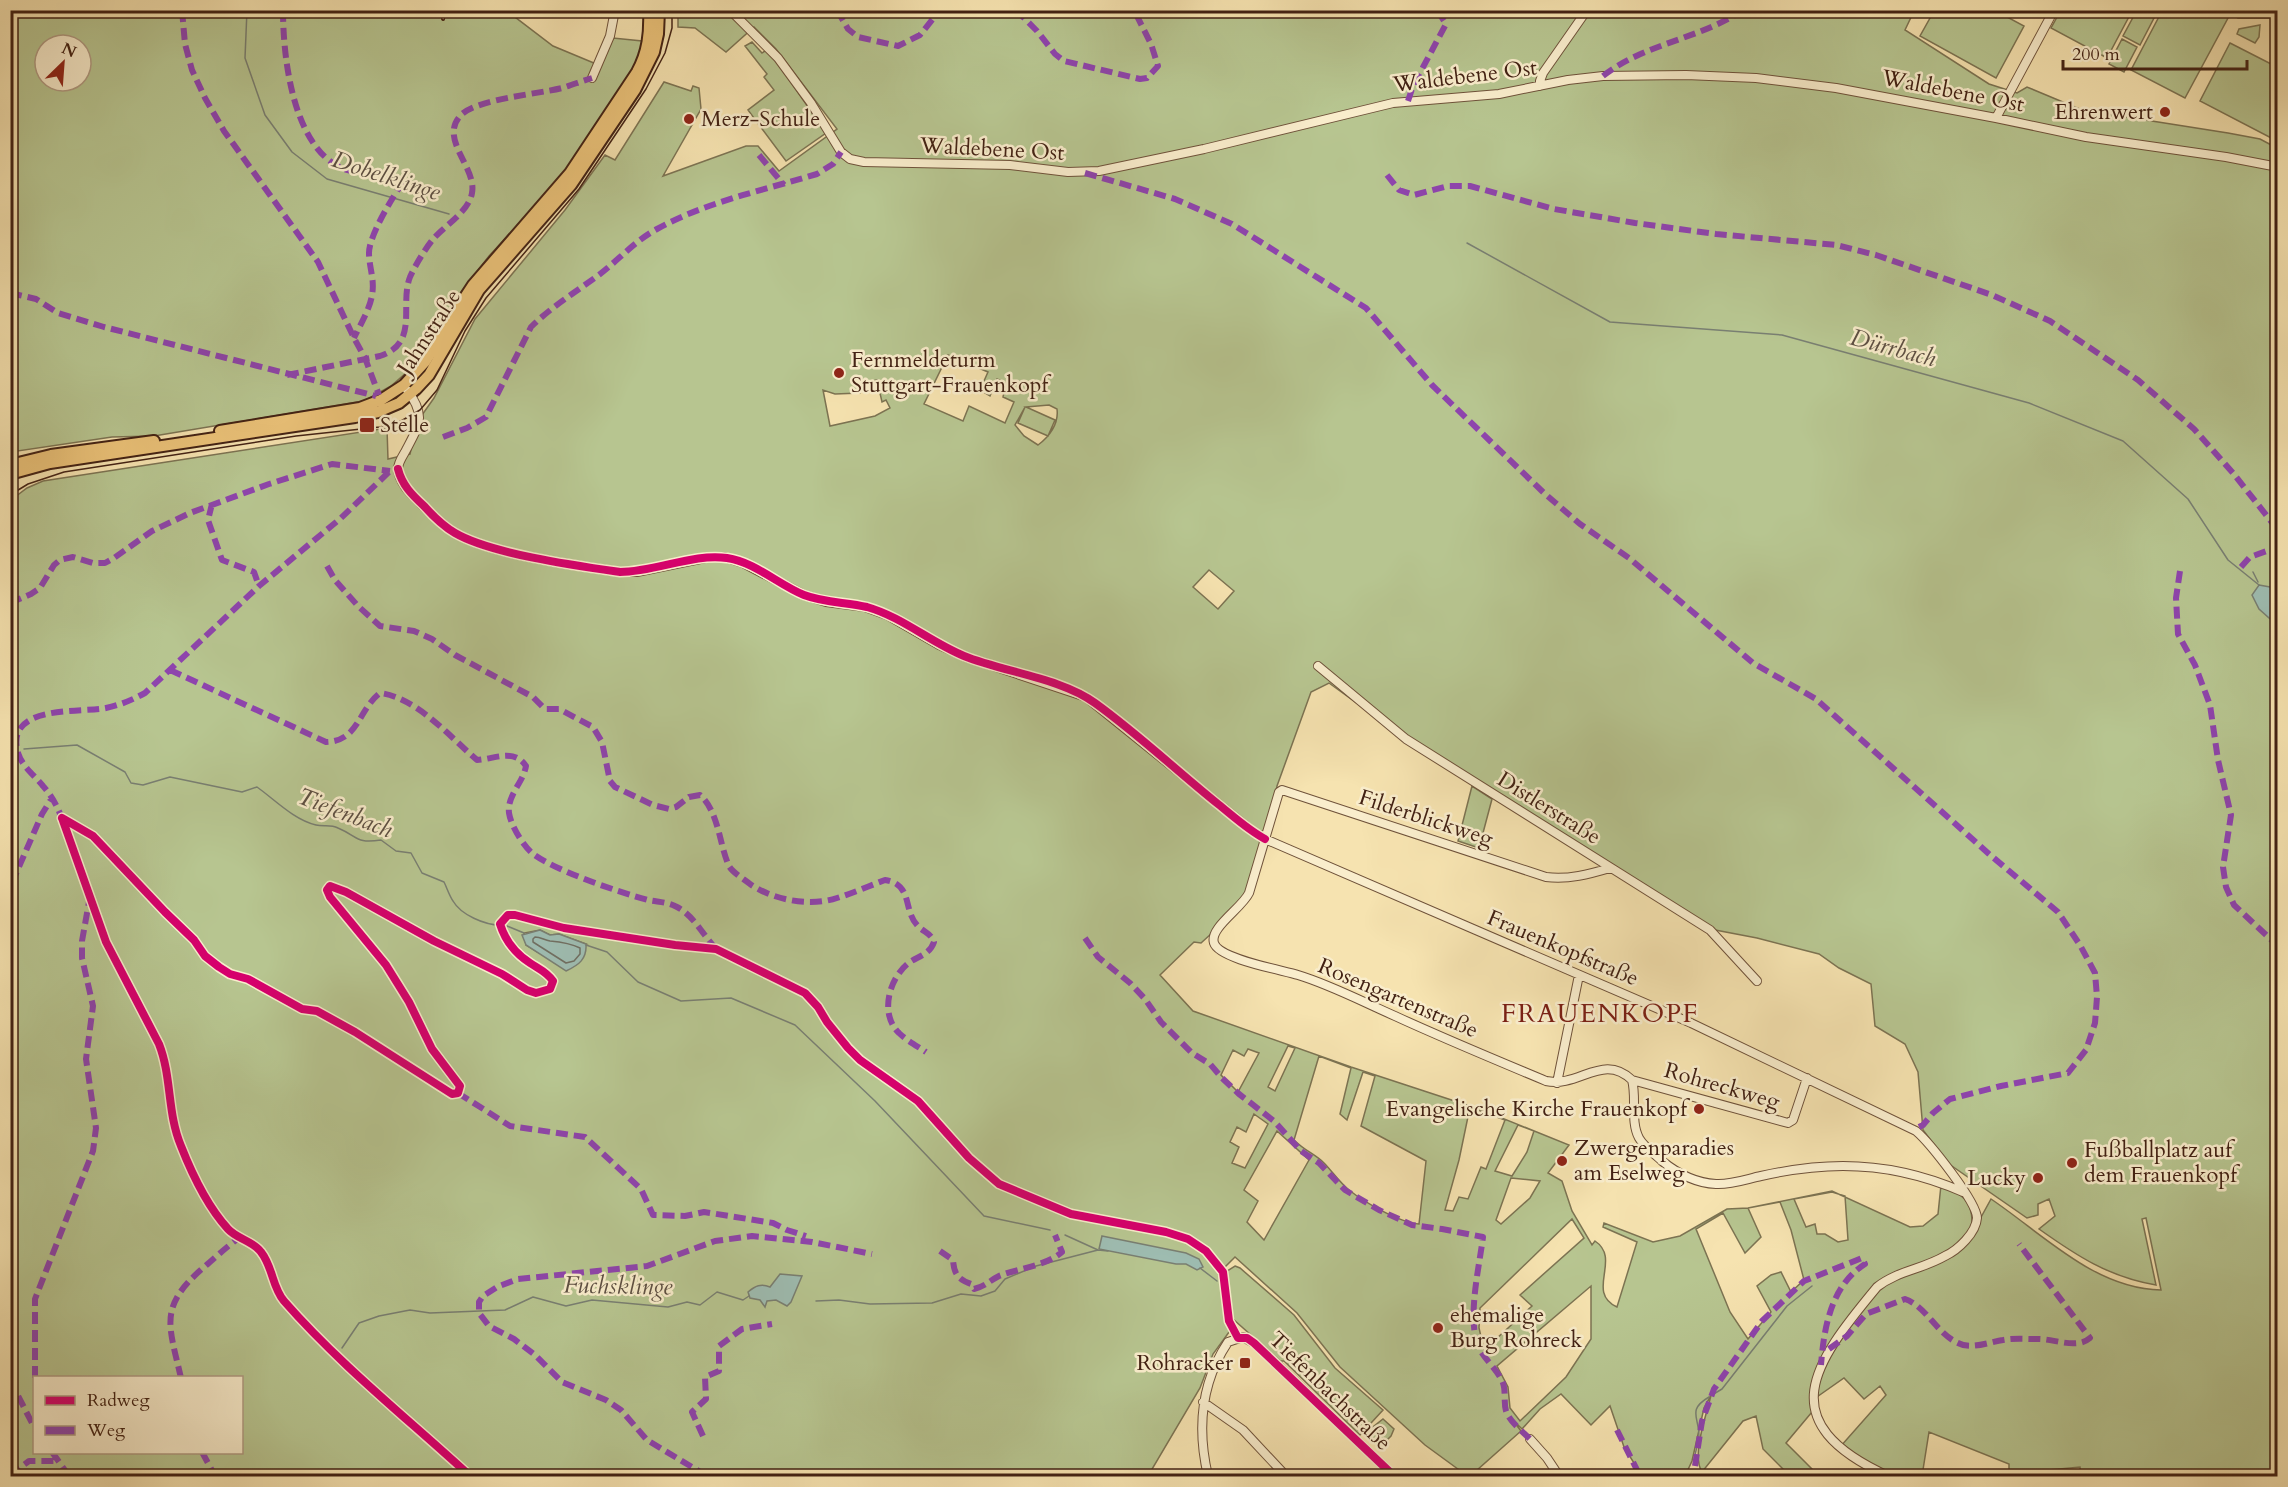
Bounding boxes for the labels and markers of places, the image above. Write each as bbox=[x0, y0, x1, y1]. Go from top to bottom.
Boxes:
place label: Ehrenwert bbox=[2054, 97, 2153, 127]
place label: Merz-Schule bbox=[701, 104, 820, 134]
marker: Ehrenwert bbox=[2158, 105, 2172, 119]
marker: Merz-Schule bbox=[682, 112, 696, 126]
place label: Fernmeldeturm Stuttgart-Frauenkopf bbox=[851, 345, 1052, 400]
marker: Fernmeldeturm Stuttgart-Frauenkopf bbox=[832, 366, 846, 380]
place label: Stelle bbox=[380, 410, 429, 440]
marker: Stelle bbox=[358, 416, 376, 434]
place label: Evangelische Kirche Frauenkopf bbox=[1386, 1094, 1690, 1124]
marker: Evangelische Kirche Frauenkopf bbox=[1692, 1102, 1706, 1116]
place label: Zwergenparadies am Eselweg bbox=[1574, 1133, 1734, 1188]
place label: Fußballplatz auf dem Frauenkopf bbox=[2084, 1135, 2240, 1190]
marker: Zwergenparadies am Eselweg bbox=[1555, 1154, 1569, 1168]
marker: Fußballplatz auf dem Frauenkopf bbox=[2065, 1156, 2079, 1170]
place label: Lucky bbox=[1967, 1163, 2026, 1193]
marker: Lucky bbox=[2031, 1171, 2045, 1185]
place label: ehemalige Burg Rohreck bbox=[1450, 1300, 1583, 1355]
marker: ehemalige Burg Rohreck bbox=[1431, 1321, 1445, 1335]
place label: Rohracker bbox=[1136, 1348, 1234, 1378]
marker: Rohracker bbox=[1238, 1356, 1252, 1370]

